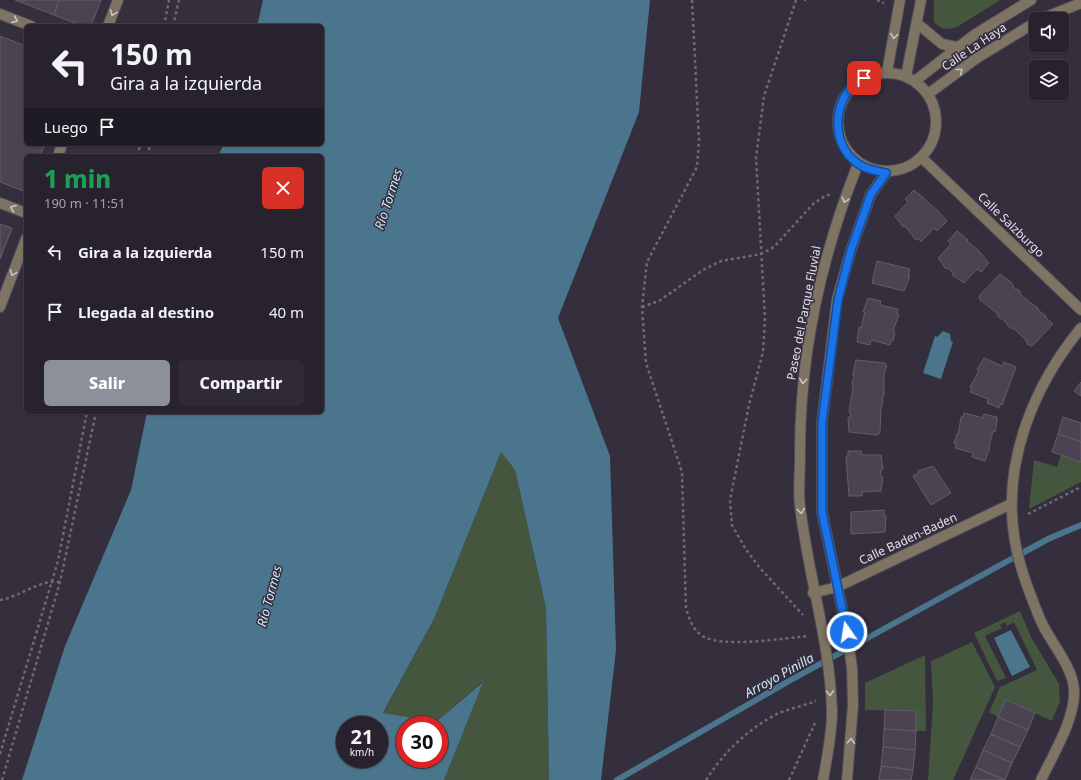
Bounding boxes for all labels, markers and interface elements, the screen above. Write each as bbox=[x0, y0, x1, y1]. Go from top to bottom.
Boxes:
one-way arrow bbox=[110, 9, 118, 16]
map controls bbox=[1029, 12, 1069, 100]
button: sound bbox=[1029, 12, 1069, 52]
one-way arrow bbox=[12, 15, 19, 23]
street label: Calle La Haya bbox=[938, 19, 1010, 75]
one-way arrow bbox=[890, 33, 899, 39]
text: 150 m bbox=[110, 35, 193, 73]
icon: left bbox=[44, 40, 96, 92]
button: layers bbox=[1029, 60, 1069, 100]
pin bbox=[847, 61, 881, 95]
icon: arrive bbox=[853, 67, 875, 89]
one-way arrow bbox=[955, 69, 962, 76]
text: Gira a la izquierda bbox=[110, 71, 262, 95]
icon: arrive bbox=[96, 116, 118, 138]
text: Luego bbox=[44, 117, 88, 137]
text: 1 min bbox=[44, 162, 111, 195]
water label: Río Tormes bbox=[370, 166, 406, 232]
button: close bbox=[262, 167, 304, 209]
street label: Calle Salzburgo bbox=[974, 188, 1048, 261]
text: 190 m · 11:51 bbox=[44, 194, 125, 212]
one-way arrow bbox=[841, 197, 849, 204]
one-way arrow bbox=[10, 205, 17, 213]
icon: left bbox=[44, 241, 66, 263]
text: Gira a la izquierda bbox=[78, 242, 212, 262]
text: 150 m bbox=[260, 242, 304, 262]
street label: Paseo del Parque Fluvial bbox=[782, 244, 825, 381]
one-way arrow bbox=[10, 268, 18, 276]
icon: arrive bbox=[44, 301, 66, 323]
text: Llegada al destino bbox=[78, 302, 214, 322]
text: 40 m bbox=[269, 302, 304, 322]
button: Salir bbox=[44, 360, 170, 406]
button: Compartir bbox=[178, 360, 304, 406]
one-way arrow bbox=[799, 378, 808, 384]
one-way arrow bbox=[796, 508, 805, 514]
street label: Calle Baden-Baden bbox=[856, 508, 960, 569]
water label: Río Tormes bbox=[252, 563, 286, 629]
position arrow bbox=[826, 611, 868, 653]
water label: Arroyo Pinilla bbox=[740, 648, 818, 702]
one-way arrow bbox=[826, 689, 835, 696]
speed limit sign: 30 bbox=[396, 716, 448, 768]
text: 21 bbox=[351, 723, 373, 750]
one-way arrow bbox=[846, 738, 855, 744]
text: km/h bbox=[350, 745, 374, 759]

